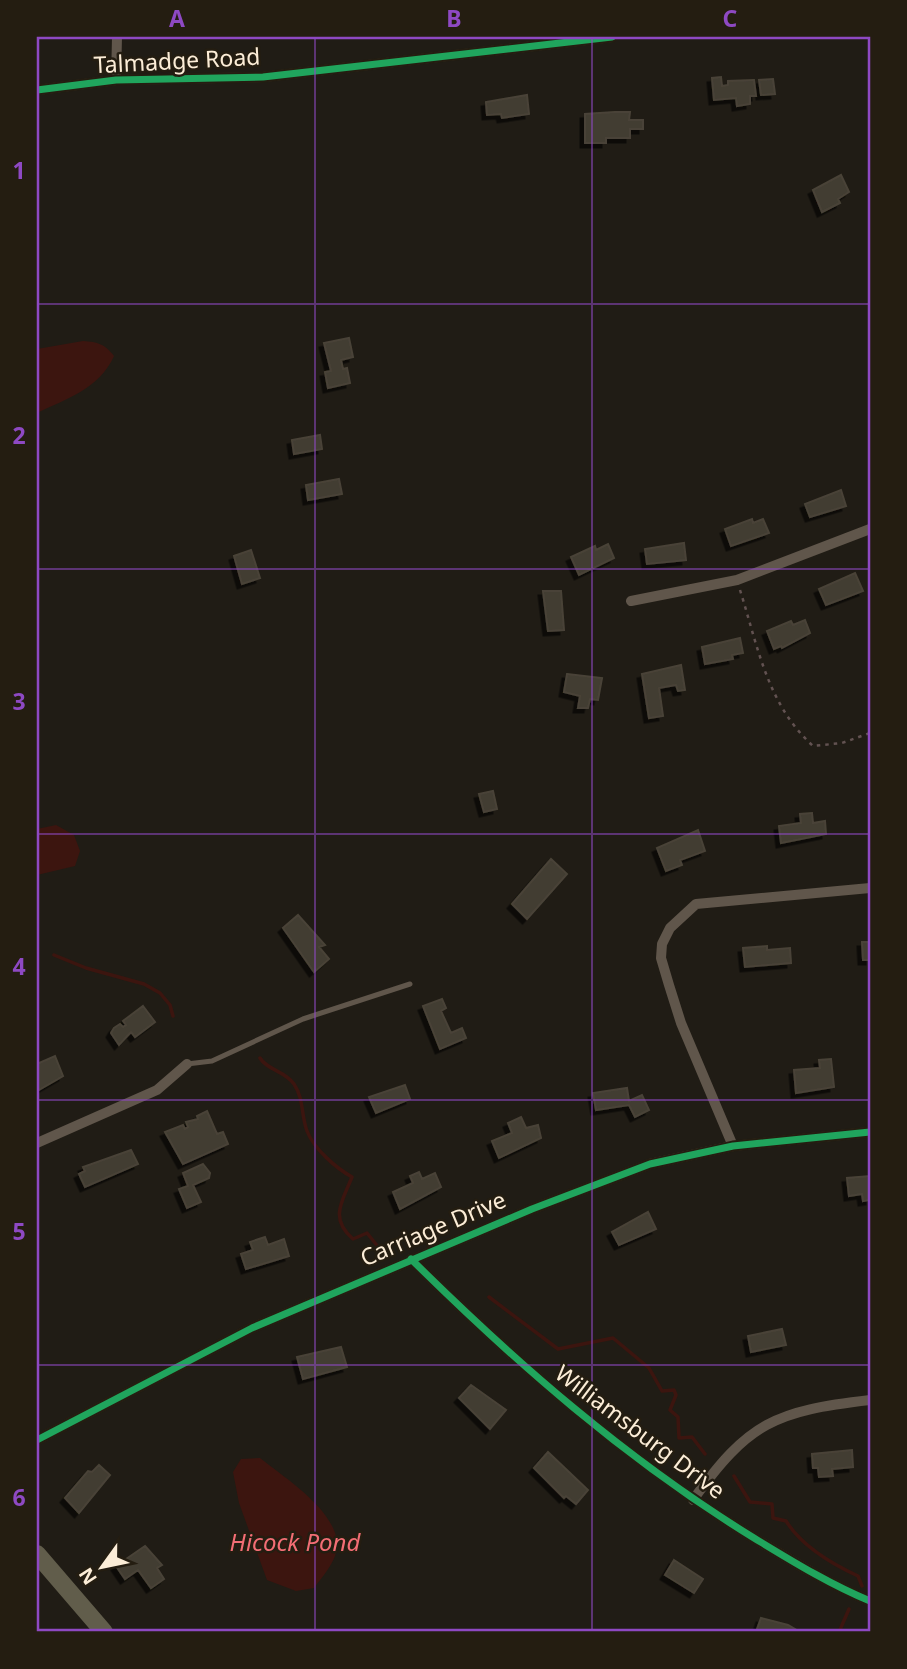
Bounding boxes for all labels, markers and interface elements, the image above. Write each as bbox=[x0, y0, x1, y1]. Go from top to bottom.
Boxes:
text: A bbox=[169, 2, 185, 34]
text: B bbox=[446, 2, 462, 34]
text: C bbox=[723, 2, 738, 34]
street label: Talmadge Road bbox=[93, 40, 261, 80]
text: 1 bbox=[12, 154, 26, 186]
text: 2 bbox=[12, 419, 26, 451]
text: 3 bbox=[12, 685, 26, 717]
text: 4 bbox=[12, 950, 26, 982]
street label: Carriage Drive bbox=[355, 1183, 510, 1273]
text: 5 bbox=[12, 1215, 26, 1247]
street label: Williamsburg Drive bbox=[549, 1357, 732, 1506]
text: 6 bbox=[12, 1481, 26, 1513]
water label: Hicock Pond bbox=[230, 1525, 361, 1558]
north arrow bbox=[66, 1532, 136, 1602]
text: N bbox=[73, 1563, 103, 1590]

